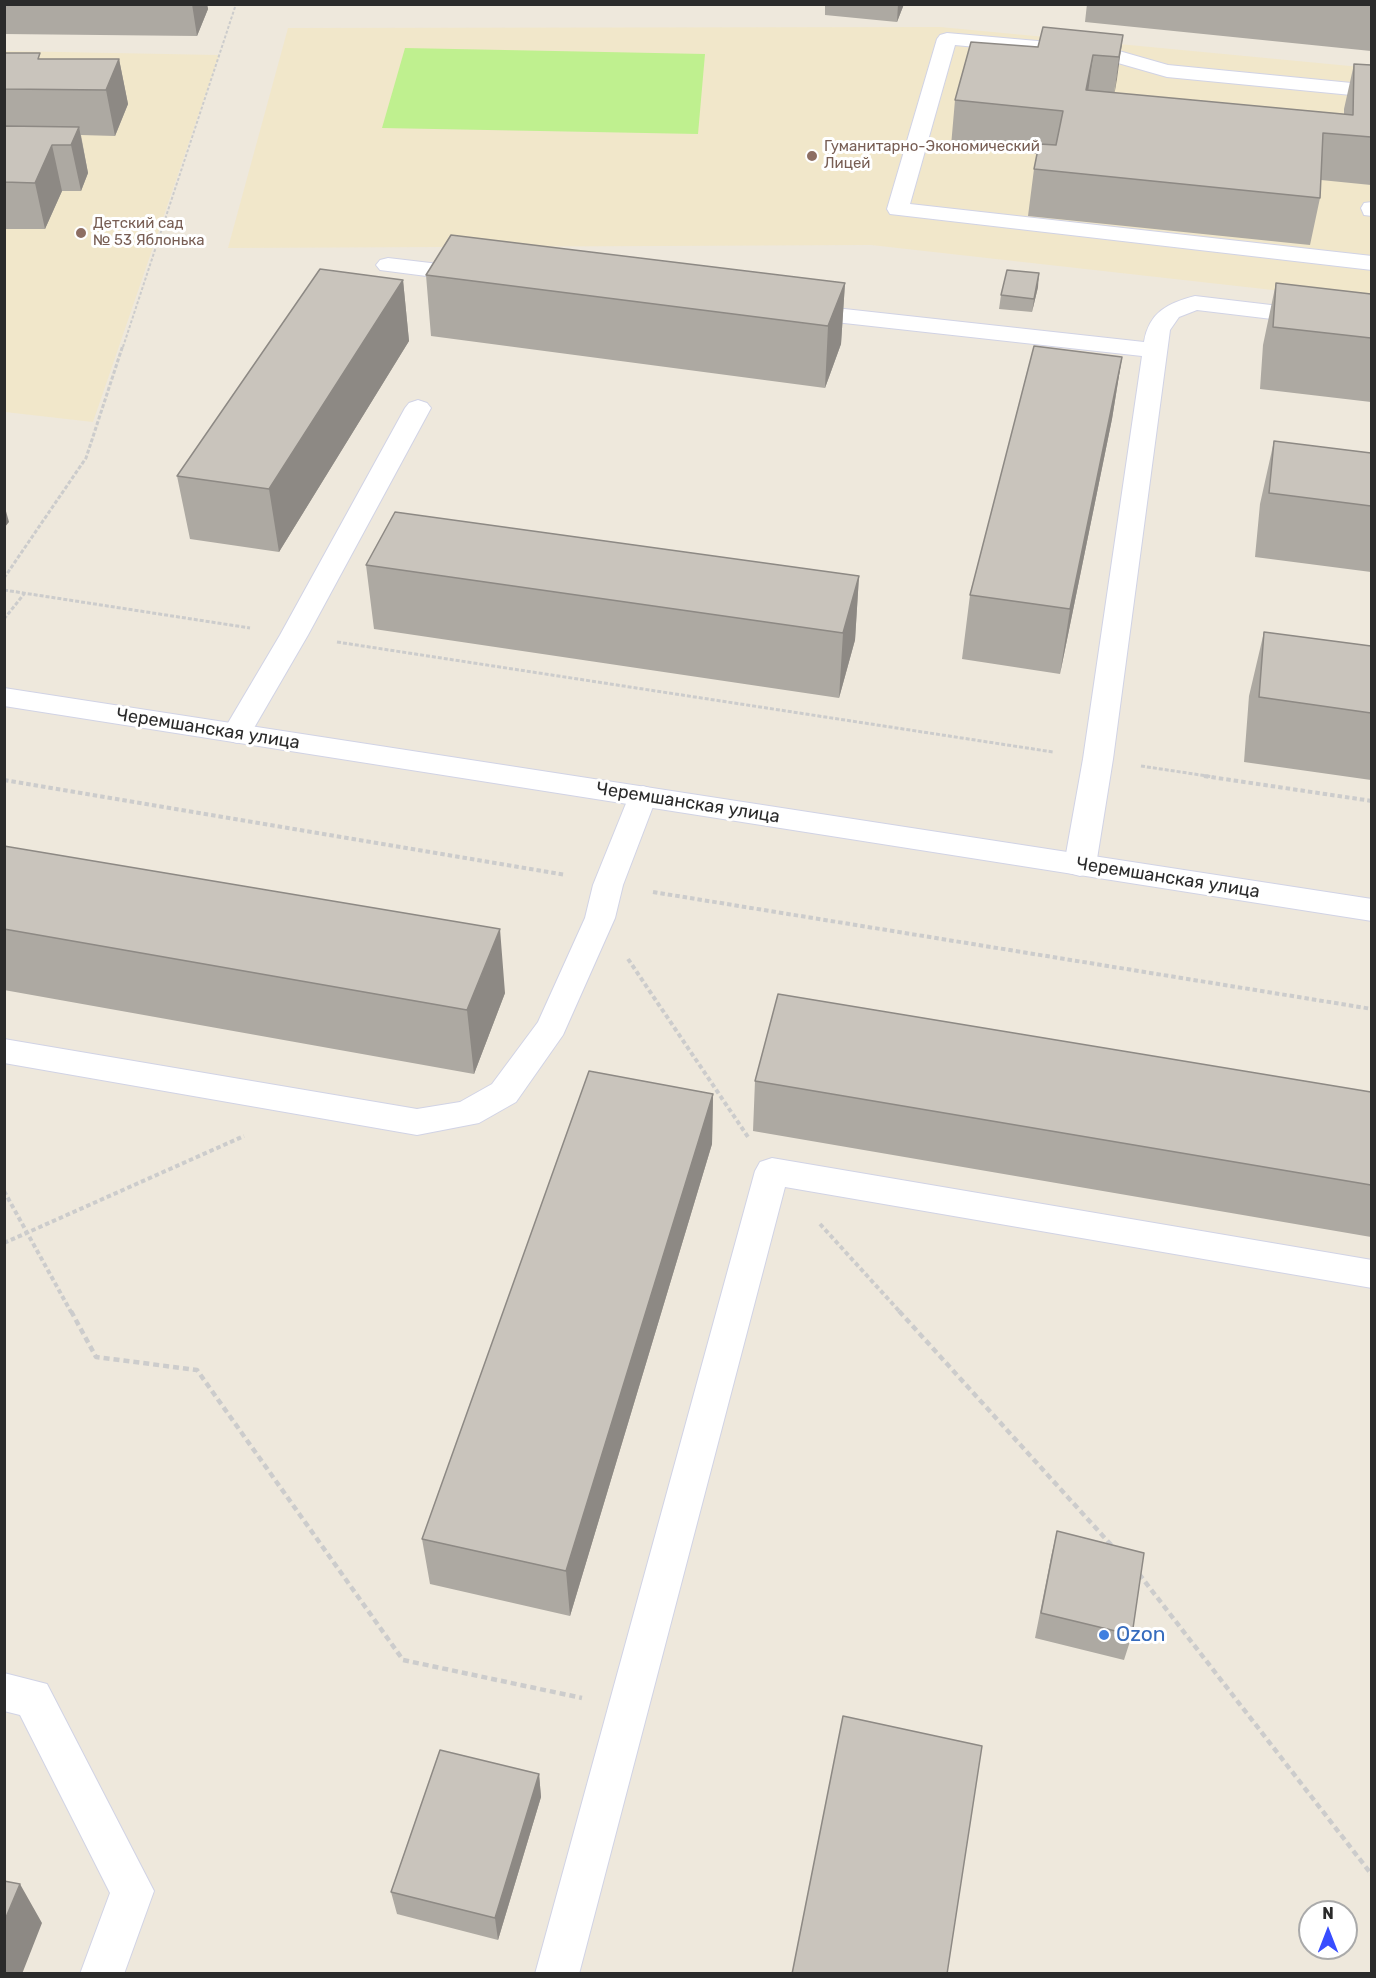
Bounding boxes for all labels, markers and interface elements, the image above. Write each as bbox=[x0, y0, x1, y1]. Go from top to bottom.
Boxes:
place label: Гуманитарно-Экономический Лицей bbox=[824, 138, 1040, 173]
marker: Гуманитарно-Экономический Лицей bbox=[805, 149, 819, 163]
place label: Детский сад № 53 Яблонька bbox=[93, 215, 205, 250]
marker: Детский сад № 53 Яблонька bbox=[74, 226, 88, 240]
street label: Черемшанская улица bbox=[115, 704, 301, 754]
street label: Черемшанская улица bbox=[595, 778, 781, 828]
street label: Черемшанская улица bbox=[1075, 853, 1261, 903]
place label: Ozon bbox=[1116, 1622, 1166, 1648]
marker: Ozon bbox=[1097, 1628, 1111, 1642]
north arrow bbox=[1298, 1900, 1358, 1960]
text: N bbox=[1322, 1904, 1334, 1923]

